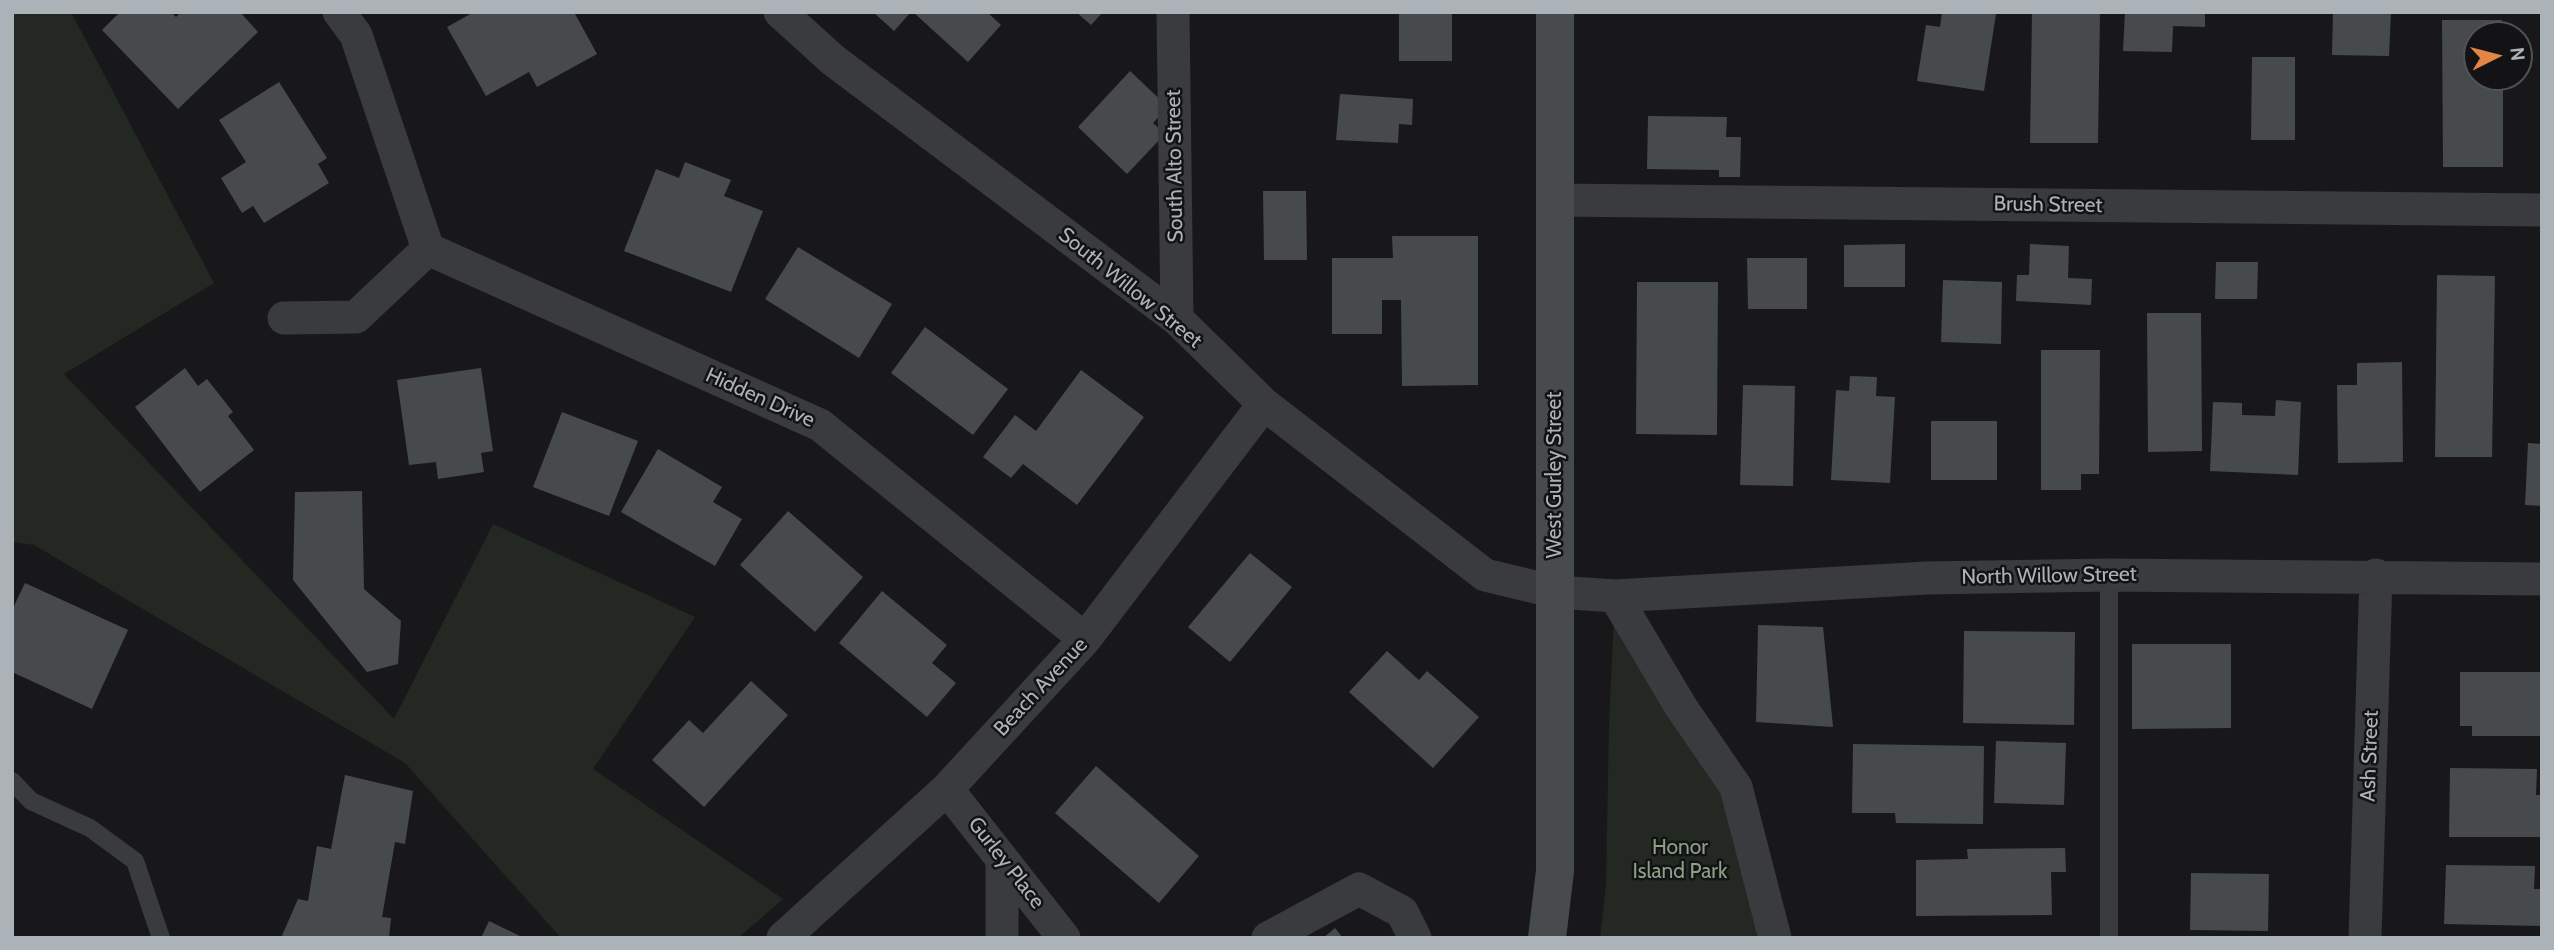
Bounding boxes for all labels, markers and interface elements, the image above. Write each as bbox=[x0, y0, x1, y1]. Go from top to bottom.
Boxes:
north arrow bbox=[2463, 21, 2533, 91]
text: N bbox=[2505, 46, 2530, 62]
street label: South Alto Street bbox=[1161, 89, 1189, 243]
street label: Brush Street bbox=[1993, 191, 2103, 219]
street label: South Willow Street bbox=[1053, 222, 1207, 354]
street label: Hidden Drive bbox=[702, 363, 818, 433]
street label: West Gurley Street bbox=[1542, 392, 1568, 558]
street label: North Willow Street bbox=[1961, 562, 2137, 590]
street label: Beach Avenue bbox=[989, 632, 1093, 742]
street label: Ash Street bbox=[2356, 710, 2384, 802]
street label: Gurley Place bbox=[962, 812, 1050, 914]
park label: Honor Island Park bbox=[1633, 835, 1727, 885]

